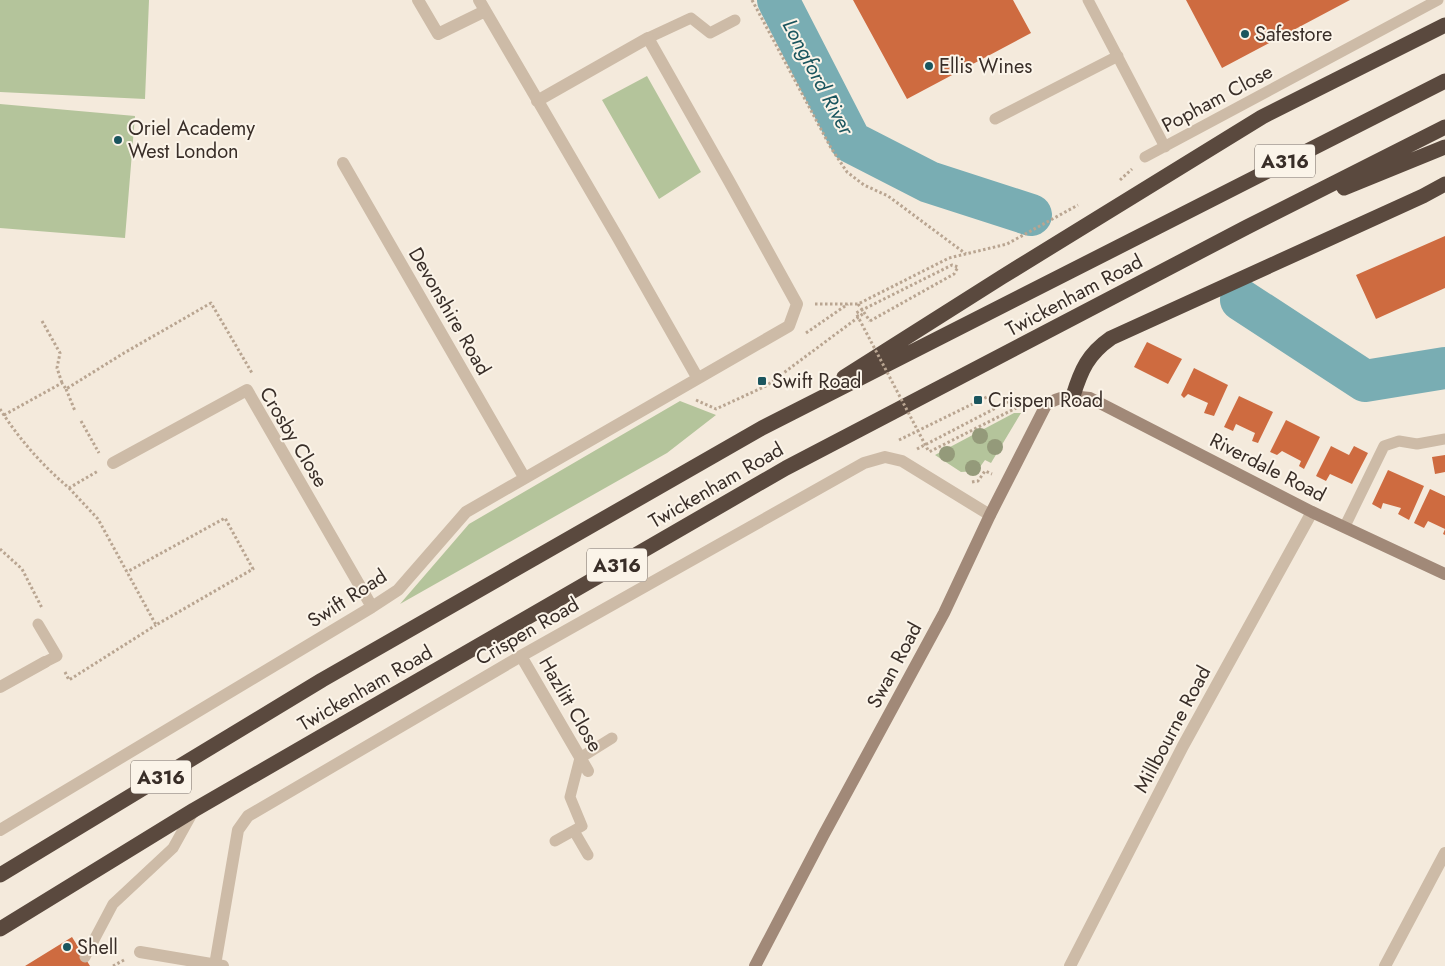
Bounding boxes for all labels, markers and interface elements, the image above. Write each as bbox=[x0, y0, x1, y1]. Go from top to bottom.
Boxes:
water label: Longford River bbox=[775, 14, 862, 141]
place label: Safestore bbox=[1255, 20, 1332, 49]
marker: Safestore bbox=[1239, 28, 1251, 40]
place label: Ellis Wines bbox=[939, 52, 1032, 81]
street label: Popham Close bbox=[1157, 57, 1278, 140]
marker: Ellis Wines bbox=[923, 60, 935, 72]
place label: Oriel Academy West London bbox=[128, 114, 255, 166]
marker: Oriel Academy West London bbox=[112, 134, 124, 146]
road number: A316 bbox=[1255, 144, 1315, 178]
street label: Devonshire Road bbox=[401, 242, 498, 381]
street label: Twickenham Road bbox=[1001, 247, 1148, 344]
place label: Swift Road bbox=[772, 367, 861, 396]
marker: Swift Road bbox=[756, 375, 768, 387]
street label: Crosby Close bbox=[252, 381, 335, 493]
place label: Crispen Road bbox=[988, 386, 1103, 415]
marker: Crispen Road bbox=[972, 394, 984, 406]
street label: Riverdale Road bbox=[1205, 426, 1331, 509]
street label: Twickenham Road bbox=[644, 435, 789, 536]
road number: A316 bbox=[587, 548, 647, 582]
street label: Swift Road bbox=[302, 562, 393, 635]
street label: Crispen Road bbox=[470, 590, 584, 673]
street label: Swan Road bbox=[860, 617, 929, 713]
street label: Twickenham Road bbox=[293, 638, 438, 739]
street label: Hazlitt Close bbox=[531, 651, 610, 757]
street label: Millbourne Road bbox=[1127, 661, 1218, 798]
road number: A316 bbox=[131, 760, 191, 794]
place label: Shell bbox=[77, 933, 118, 962]
marker: Shell bbox=[61, 941, 73, 953]

